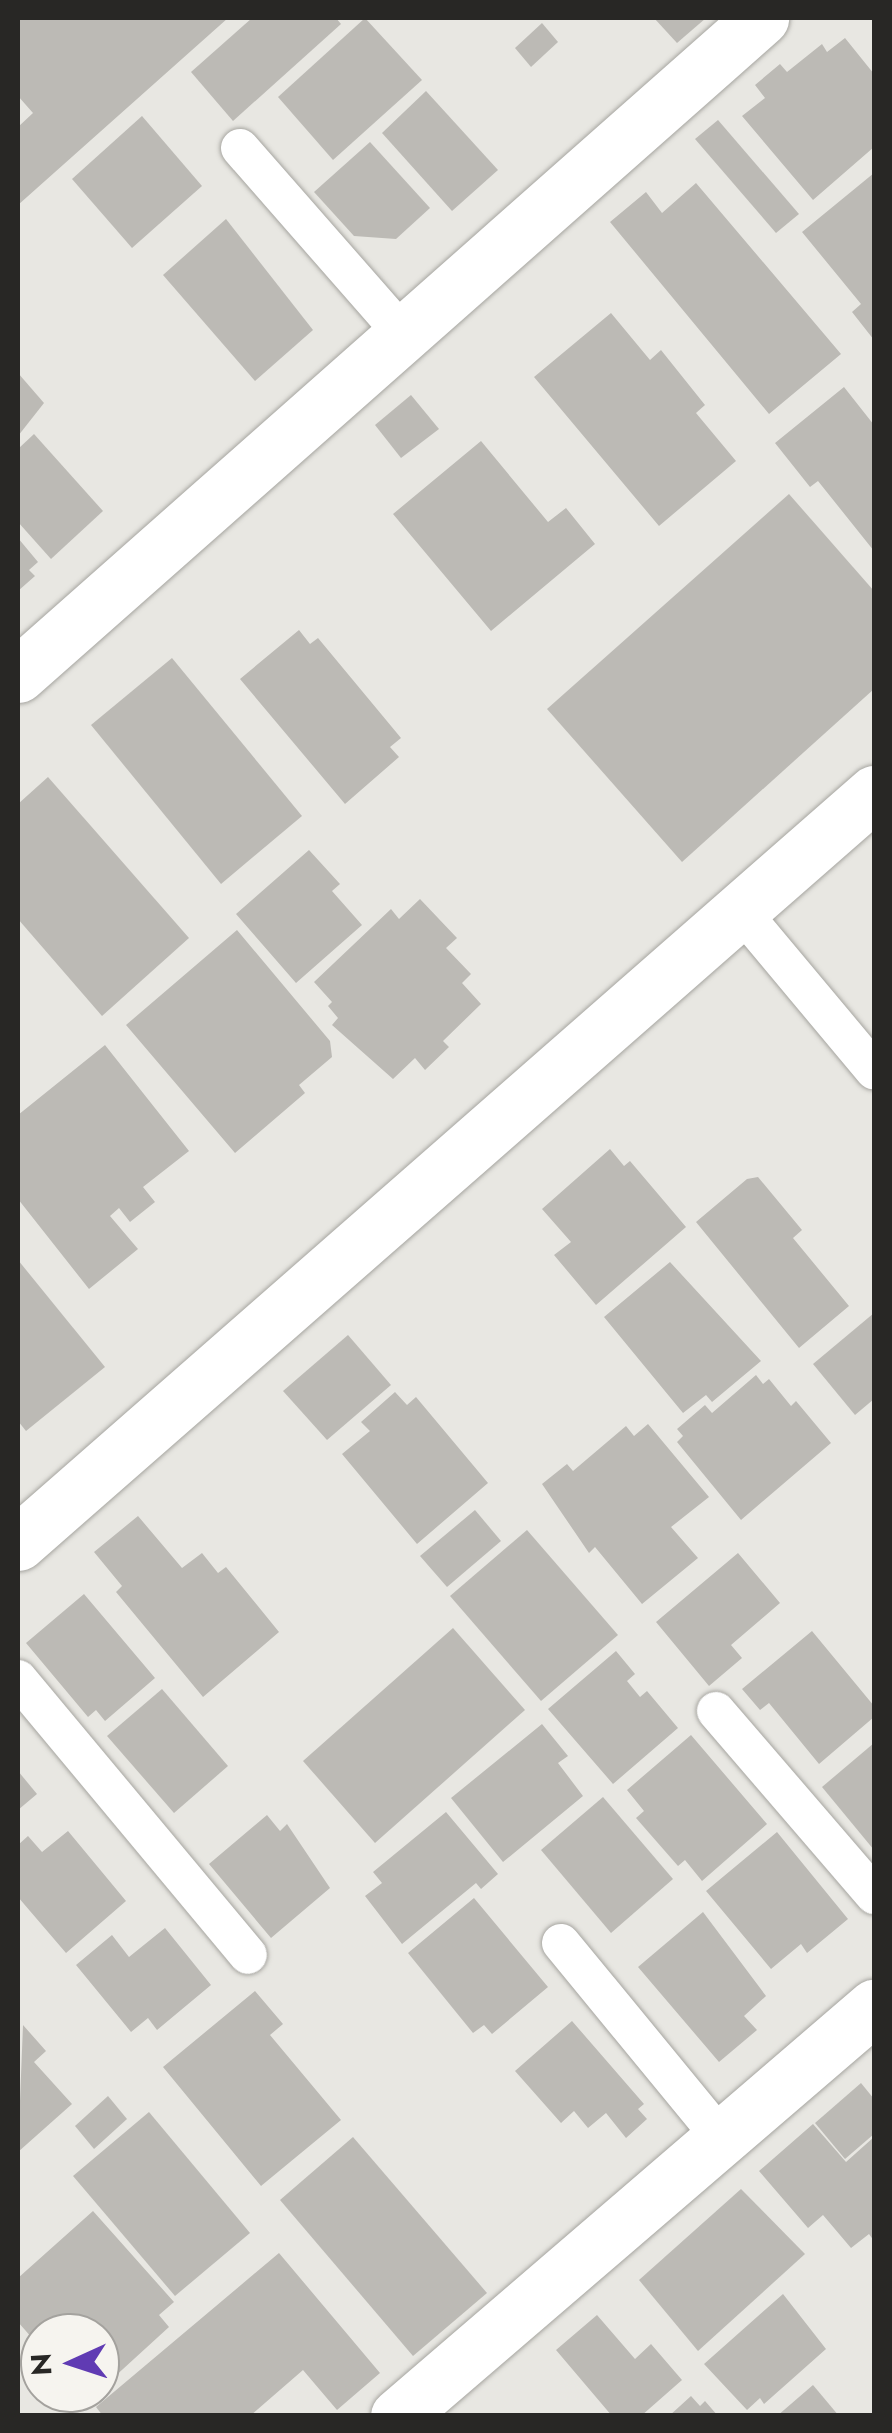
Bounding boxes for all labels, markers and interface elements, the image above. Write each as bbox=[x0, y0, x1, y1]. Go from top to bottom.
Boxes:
north arrow bbox=[20, 2313, 120, 2413]
text: N bbox=[20, 2352, 63, 2377]

